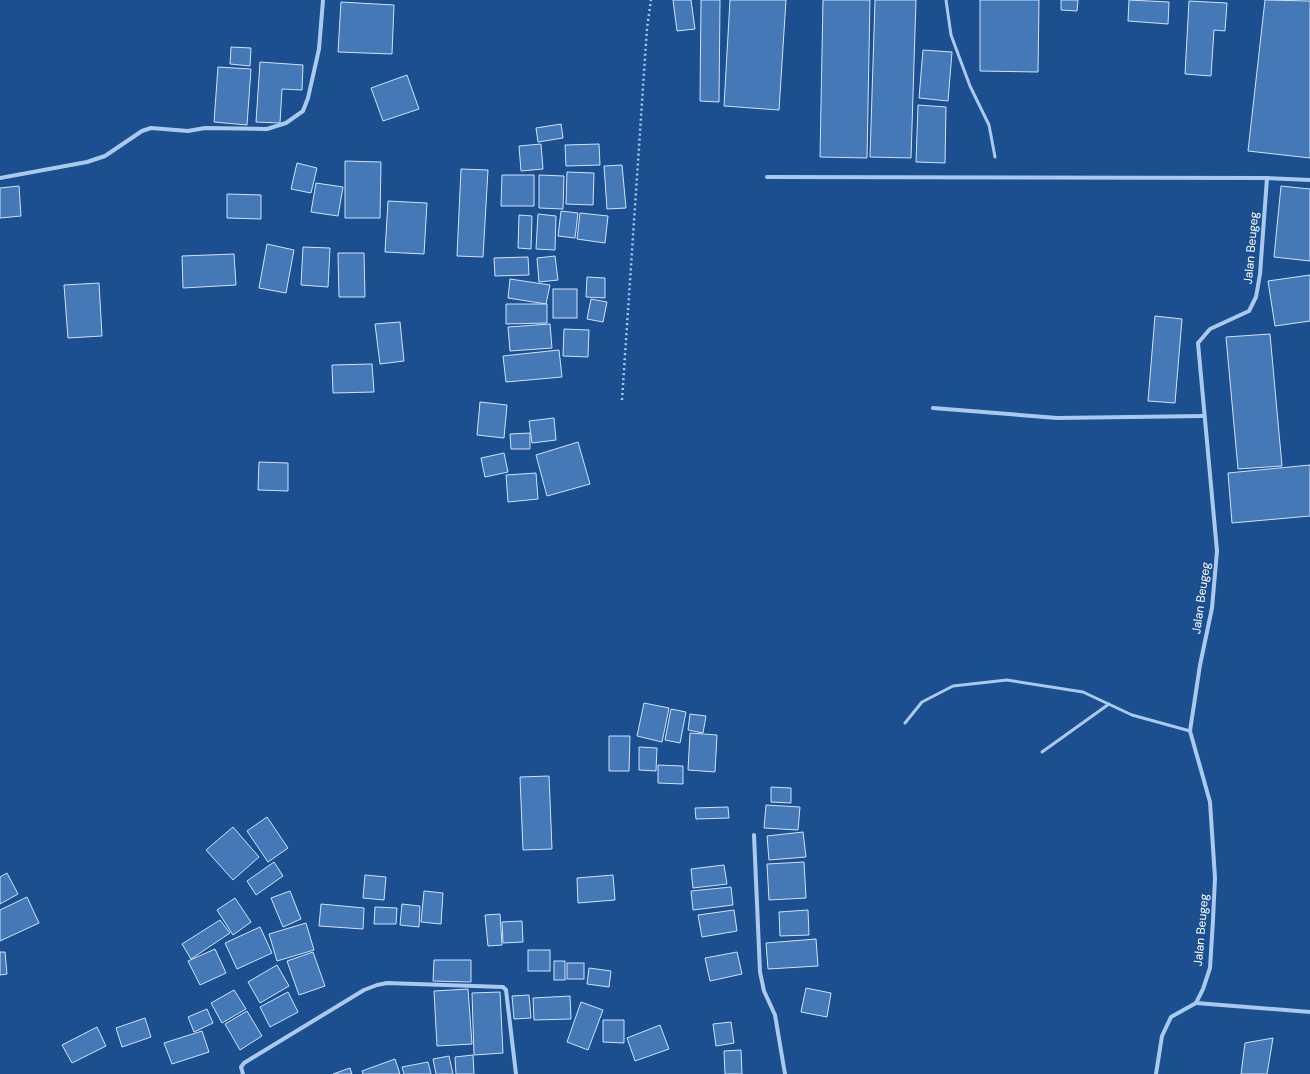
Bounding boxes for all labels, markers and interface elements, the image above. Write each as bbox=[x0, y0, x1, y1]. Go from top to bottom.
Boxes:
street label: Jalan Beugeg bbox=[1240, 211, 1262, 285]
street label: Jalan Beugeg bbox=[1188, 561, 1214, 635]
street label: Jalan Beugeg bbox=[1190, 893, 1212, 967]

